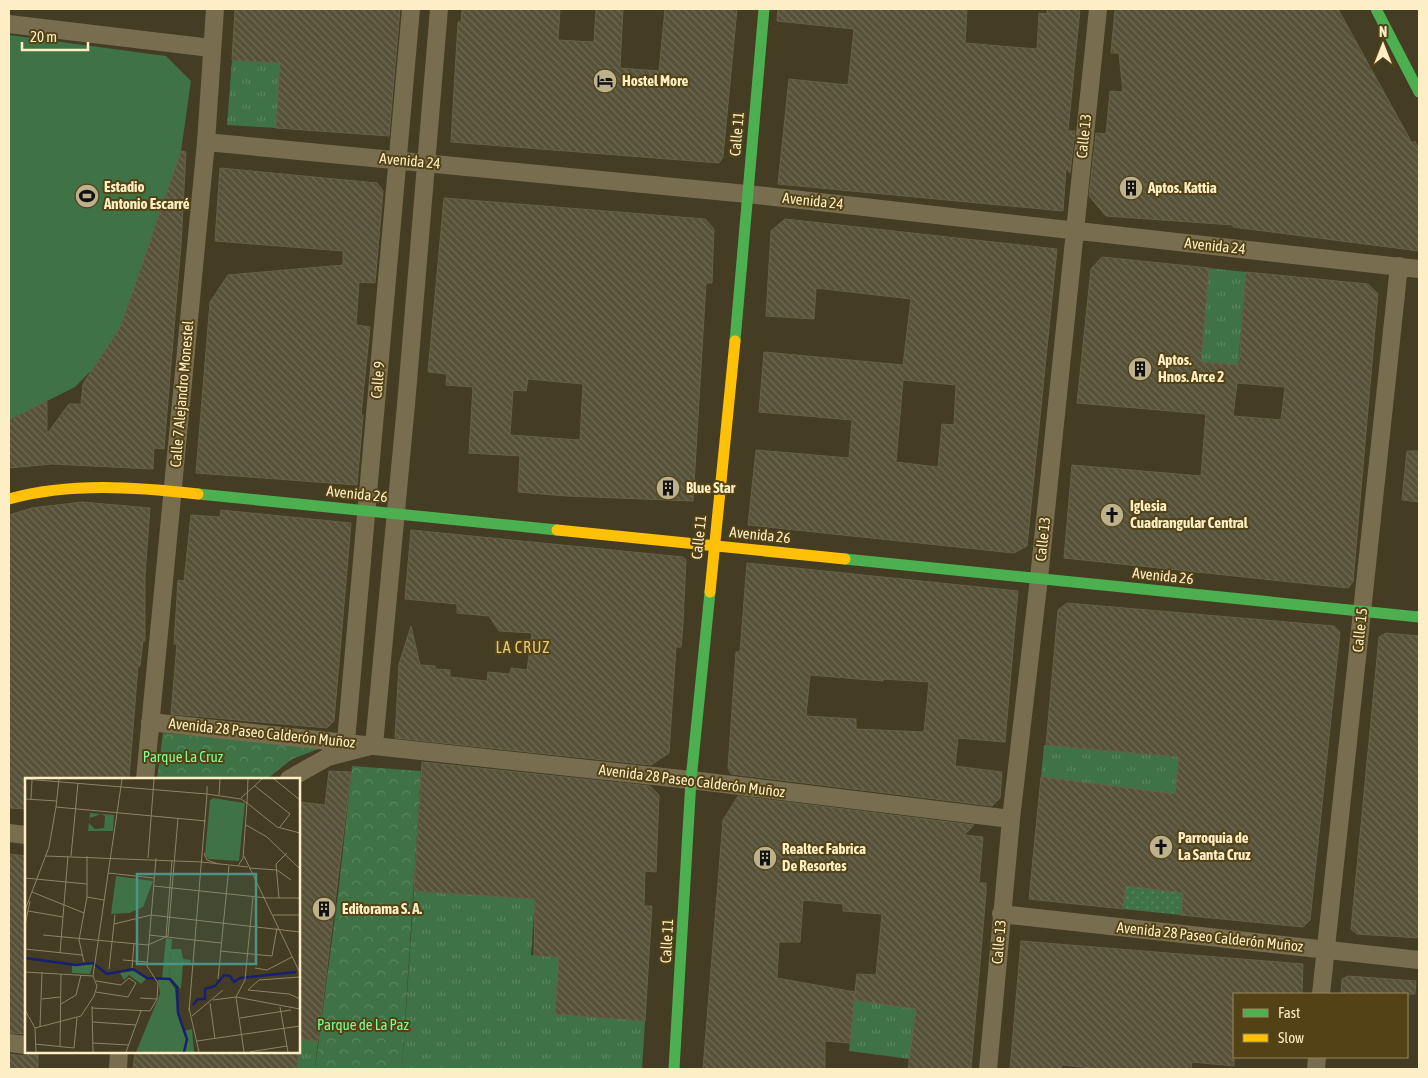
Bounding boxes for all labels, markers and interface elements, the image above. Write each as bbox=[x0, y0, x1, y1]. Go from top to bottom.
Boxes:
scale bar bbox=[22, 20, 89, 52]
north arrow bbox=[1358, 20, 1408, 70]
text: N bbox=[1379, 24, 1387, 40]
text: 20 m bbox=[30, 28, 57, 45]
hotel icon: Hostel More bbox=[592, 68, 618, 94]
place label: Hostel More bbox=[622, 72, 689, 89]
street label: Calle 11 bbox=[726, 111, 747, 157]
street label: Calle 13 bbox=[1073, 113, 1094, 159]
street label: Avenida 24 bbox=[379, 149, 441, 172]
building icon: Aptos. Kattia bbox=[1118, 175, 1144, 201]
place label: Estadio Antonio Escarré bbox=[103, 178, 190, 212]
place label: Aptos. Kattia bbox=[1147, 179, 1217, 196]
sports icon: Estadio Antonio Escarré bbox=[74, 183, 100, 209]
street label: Avenida 24 bbox=[782, 189, 844, 212]
street label: Avenida 24 bbox=[1184, 234, 1246, 257]
street label: Calle 7 Alejandro Monestel bbox=[167, 320, 196, 468]
place label: Aptos. Hnos. Arce 2 bbox=[1157, 351, 1224, 385]
building icon: Aptos. Hnos. Arce 2 bbox=[1127, 356, 1153, 382]
street label: Calle 9 bbox=[367, 361, 388, 399]
building icon: Blue Star bbox=[655, 475, 681, 501]
place label: Blue Star bbox=[686, 479, 736, 496]
street label: Avenida 26 bbox=[326, 482, 388, 505]
place label: Iglesia Cuadrangular Central bbox=[1130, 497, 1249, 531]
church icon: Iglesia Cuadrangular Central bbox=[1099, 502, 1125, 528]
street label: Calle 11 bbox=[688, 514, 709, 560]
street label: Calle 13 bbox=[1032, 516, 1053, 562]
street label: Avenida 26 bbox=[729, 523, 791, 546]
street label: Avenida 26 bbox=[1132, 564, 1194, 587]
street label: Calle 15 bbox=[1349, 607, 1370, 653]
district label: LA CRUZ bbox=[495, 638, 551, 656]
street label: Avenida 28 Paseo Calderón Muñoz bbox=[168, 714, 357, 751]
park label: Parque La Cruz bbox=[143, 748, 224, 765]
street label: Avenida 28 Paseo Calderón Muñoz bbox=[598, 761, 787, 800]
inset map bbox=[25, 778, 300, 1053]
place label: Parroquia de La Santa Cruz bbox=[1178, 829, 1251, 863]
church icon: Parroquia de La Santa Cruz bbox=[1148, 834, 1174, 860]
place label: Realtec Fabrica De Resortes bbox=[782, 840, 866, 874]
building icon: Realtec Fabrica De Resortes bbox=[752, 845, 778, 871]
building icon: Editorama S. A. bbox=[311, 896, 337, 922]
place label: Editorama S. A. bbox=[342, 900, 422, 917]
street label: Calle 11 bbox=[657, 918, 676, 964]
street label: Avenida 28 Paseo Calderón Muñoz bbox=[1116, 918, 1305, 955]
street label: Calle 13 bbox=[988, 919, 1009, 965]
legend bbox=[1233, 993, 1408, 1058]
text: Fast bbox=[1278, 1004, 1300, 1021]
park label: Parque de La Paz bbox=[317, 1016, 410, 1033]
text: Slow bbox=[1278, 1029, 1304, 1046]

